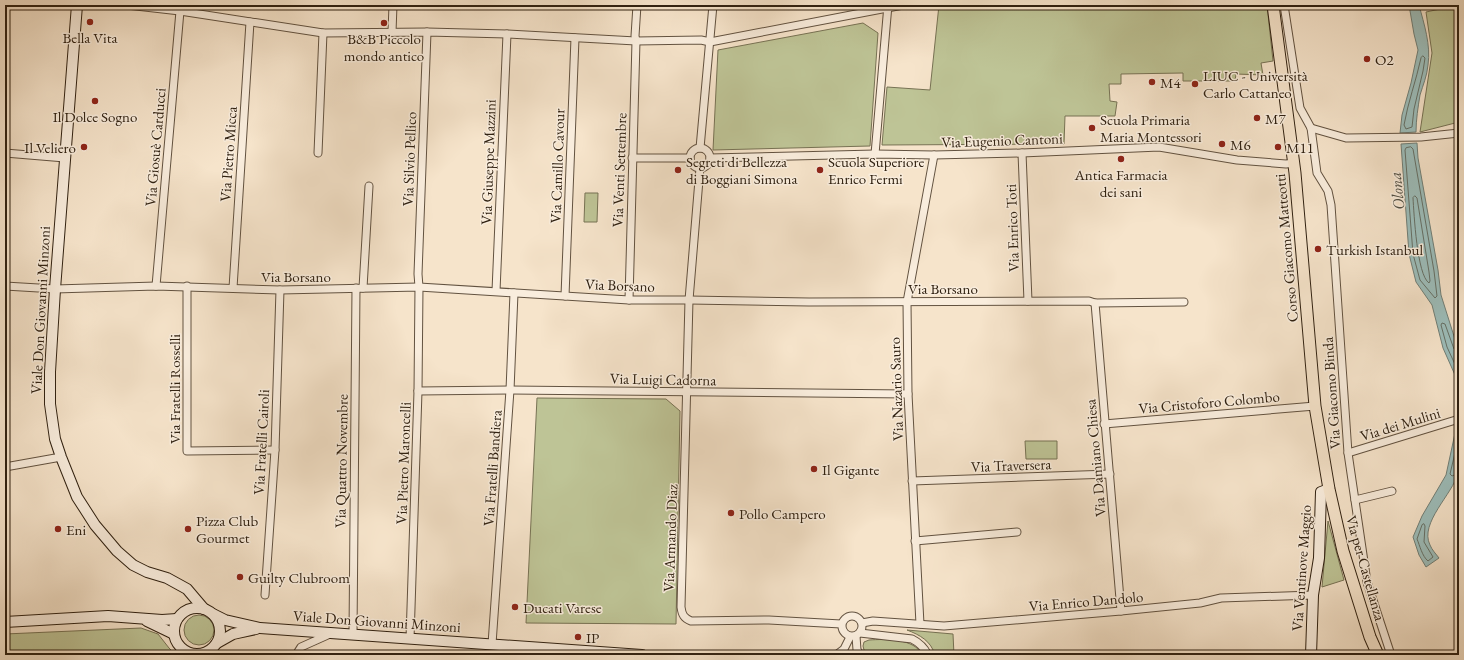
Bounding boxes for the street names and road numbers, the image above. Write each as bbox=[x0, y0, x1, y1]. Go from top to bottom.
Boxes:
street label: Via Giosuè Carducci bbox=[140, 87, 170, 207]
street label: Via Giuseppe Mazzini bbox=[476, 99, 500, 225]
street label: Via Pietro Micca bbox=[215, 106, 241, 202]
street label: Via Camillo Cavour bbox=[546, 108, 568, 224]
street label: Via Silvio Pellico bbox=[398, 111, 420, 207]
street label: Via Venti Settembre bbox=[608, 112, 630, 228]
street label: Via Eugenio Cantoni bbox=[941, 128, 1063, 152]
street label: Corso Giacomo Matteotti bbox=[1270, 173, 1302, 323]
street label: Via Enrico Toti bbox=[1001, 183, 1023, 272]
street label: Viale Don Giovanni Minzoni bbox=[26, 225, 54, 394]
street label: Via Borsano bbox=[261, 267, 331, 286]
street label: Via Borsano bbox=[585, 274, 655, 296]
street label: Via Borsano bbox=[908, 279, 978, 298]
street label: Via Fratelli Rosselli bbox=[165, 334, 184, 444]
street label: Via Giacomo Binda bbox=[1318, 336, 1344, 450]
street label: Via Nazario Sauro bbox=[885, 337, 907, 441]
street label: Via Luigi Cadorna bbox=[610, 369, 716, 389]
street label: Via Cristoforo Colombo bbox=[1138, 386, 1280, 418]
street label: Via Fratelli Cairoli bbox=[249, 389, 273, 495]
street label: Via Quattro Novembre bbox=[330, 394, 352, 528]
street label: Via Damiano Chiesa bbox=[1080, 398, 1110, 518]
street label: Via Pietro Maroncelli bbox=[391, 401, 415, 525]
street label: Via dei Mulini bbox=[1358, 403, 1443, 445]
street label: Via Fratelli Bandiera bbox=[478, 409, 506, 527]
street label: Via Traversera bbox=[970, 454, 1052, 476]
street label: Via Armando Diaz bbox=[659, 483, 681, 592]
street label: Via Ventinove Maggio bbox=[1287, 504, 1315, 632]
street label: Via per Castellanza bbox=[1342, 513, 1390, 623]
street label: Via Enrico Dandolo bbox=[1028, 587, 1144, 615]
street label: Viale Don Giovanni Minzoni bbox=[293, 606, 462, 636]

